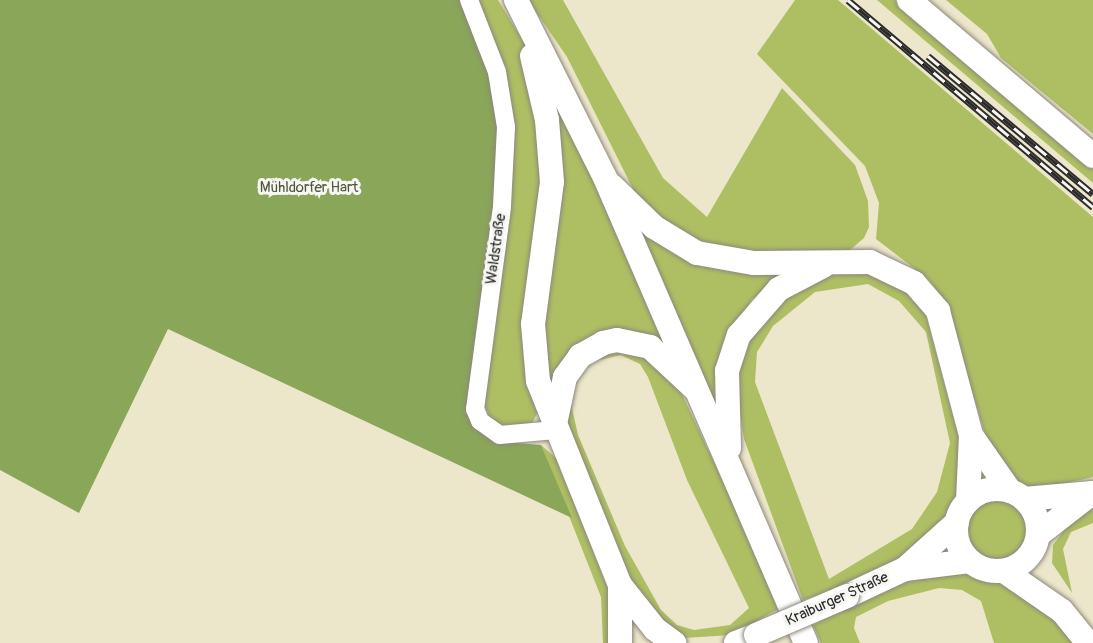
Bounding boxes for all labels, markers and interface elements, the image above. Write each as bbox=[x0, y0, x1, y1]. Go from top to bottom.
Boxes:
park label: Mühldorfer Hart bbox=[260, 179, 358, 197]
street label: Waldstraße bbox=[482, 212, 510, 286]
street label: Kraiburger Straße bbox=[783, 568, 891, 630]

